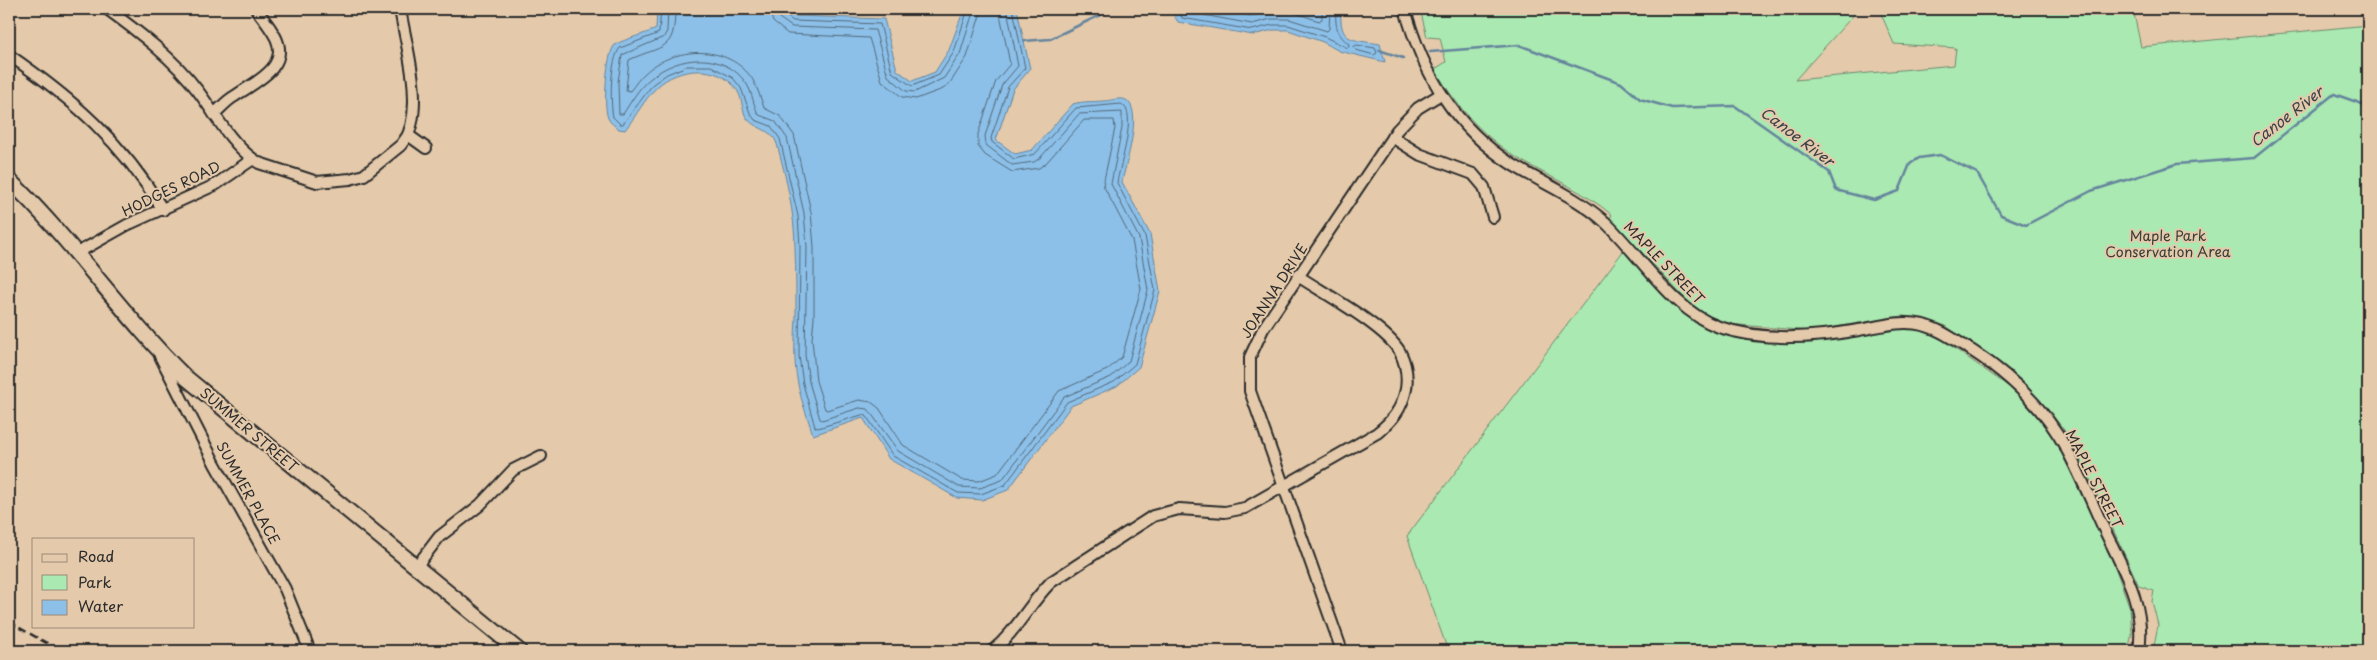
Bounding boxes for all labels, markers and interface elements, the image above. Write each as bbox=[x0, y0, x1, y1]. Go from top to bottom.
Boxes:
water label: Canoe River bbox=[2245, 79, 2329, 152]
water label: Canoe River bbox=[1756, 100, 1841, 172]
street label: HODGES ROAD bbox=[118, 156, 224, 222]
street label: MAPLE STREET bbox=[1619, 216, 1710, 309]
park label: Maple Park Conservation Area bbox=[2105, 225, 2231, 262]
street label: JOANNA DRIVE bbox=[1235, 239, 1312, 342]
street label: SUMMER STREET bbox=[196, 382, 303, 477]
street label: MAPLE STREET bbox=[2061, 426, 2129, 532]
street label: SUMMER PLACE bbox=[211, 437, 285, 548]
legend bbox=[32, 538, 195, 628]
text: Road bbox=[78, 544, 114, 567]
text: Park bbox=[78, 570, 112, 593]
text: Water bbox=[78, 594, 123, 617]

